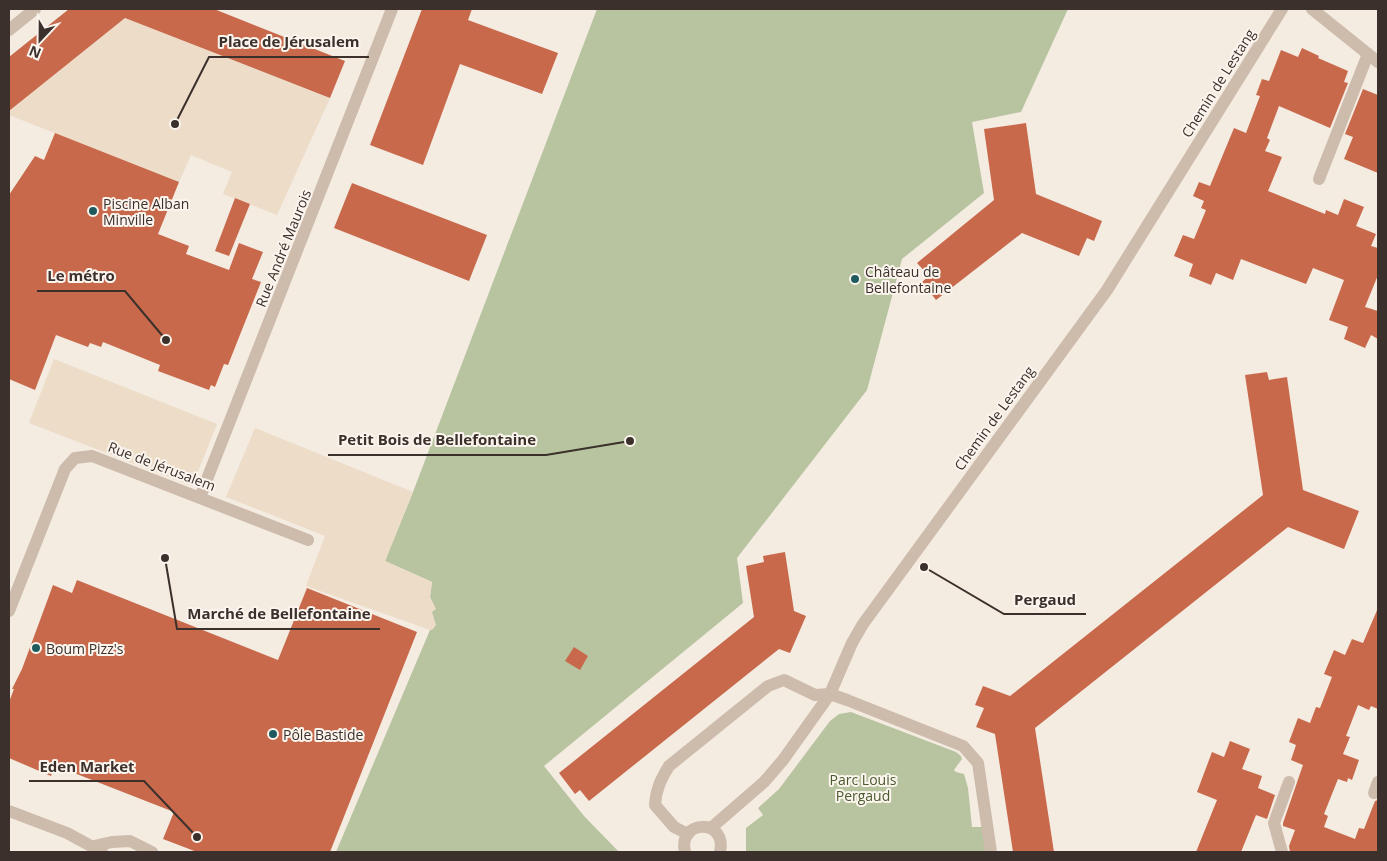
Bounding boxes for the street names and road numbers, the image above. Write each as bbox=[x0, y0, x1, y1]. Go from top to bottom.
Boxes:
street label: Chemin de Lestang bbox=[1177, 25, 1259, 141]
street label: Rue André Maurois bbox=[251, 186, 315, 310]
street label: Chemin de Lestang bbox=[950, 362, 1039, 474]
street label: Rue de Jérusalem bbox=[106, 437, 218, 495]

